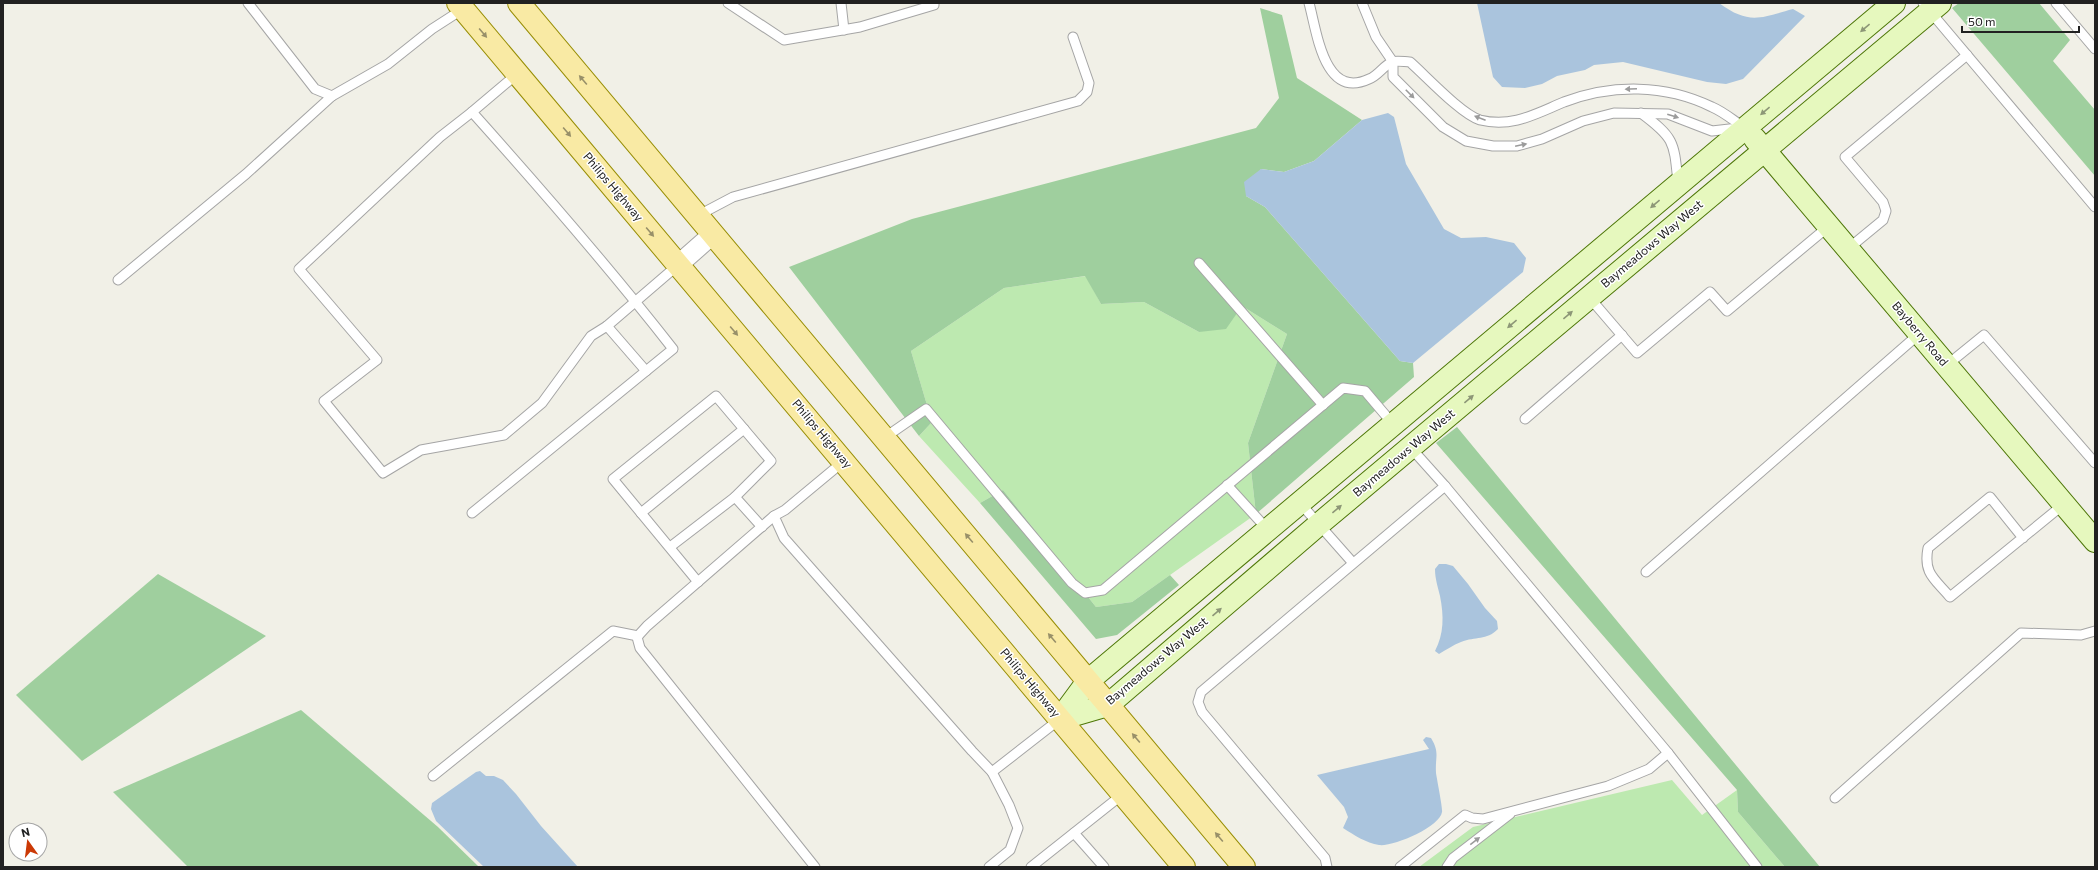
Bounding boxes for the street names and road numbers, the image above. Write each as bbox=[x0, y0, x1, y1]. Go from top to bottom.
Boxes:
street label: Philips Highway bbox=[581, 149, 647, 224]
street label: Baymeadows Way West bbox=[1598, 196, 1705, 290]
street label: Bayberry Road bbox=[1890, 298, 1952, 368]
street label: Philips Highway bbox=[790, 396, 856, 471]
street label: Baymeadows Way West bbox=[1350, 405, 1457, 499]
street label: Baymeadows Way West bbox=[1103, 613, 1210, 707]
street label: Philips Highway bbox=[998, 645, 1064, 720]

